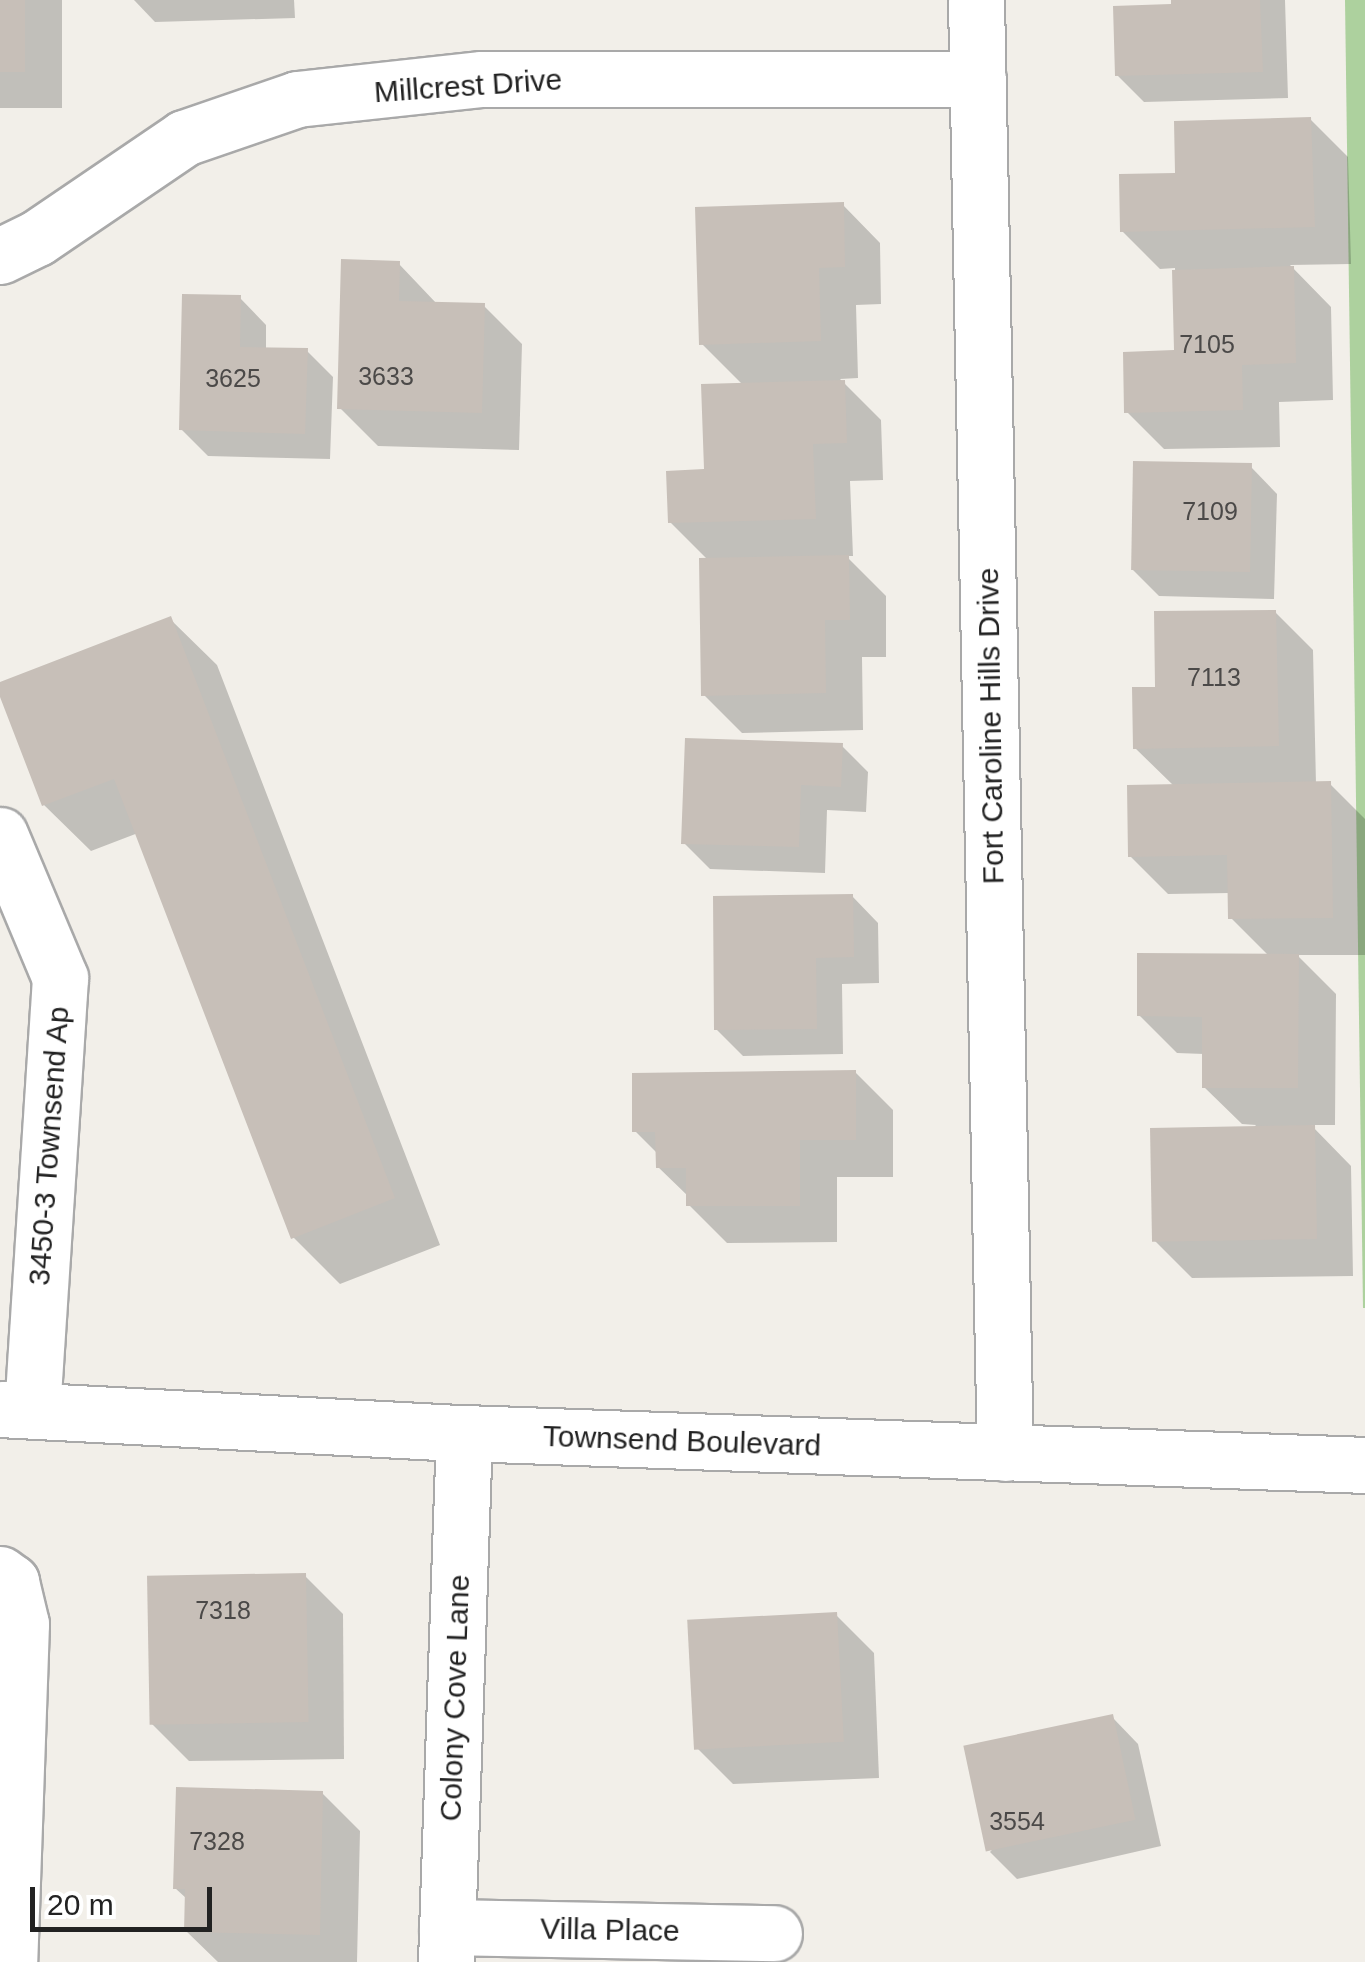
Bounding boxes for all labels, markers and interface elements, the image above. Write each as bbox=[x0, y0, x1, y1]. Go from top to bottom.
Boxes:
street label: Millcrest Drive bbox=[373, 61, 563, 111]
house number: 7105 bbox=[1179, 329, 1235, 359]
house number: 3633 bbox=[358, 361, 414, 391]
house number: 3625 bbox=[205, 363, 261, 393]
house number: 7109 bbox=[1182, 496, 1238, 526]
street label: Fort Caroline Hills Drive bbox=[970, 567, 1012, 885]
house number: 7113 bbox=[1187, 662, 1241, 692]
street label: 3450-3 Townsend Ap bbox=[21, 1004, 77, 1288]
street label: Townsend Boulevard bbox=[542, 1418, 822, 1464]
street label: Colony Cove Lane bbox=[433, 1574, 477, 1822]
house number: 7318 bbox=[195, 1595, 251, 1625]
house number: 3554 bbox=[989, 1806, 1045, 1836]
house number: 7328 bbox=[189, 1826, 245, 1856]
scale bar bbox=[35, 1867, 218, 1929]
text: 20 m bbox=[47, 1888, 114, 1921]
street label: Villa Place bbox=[540, 1911, 680, 1949]

